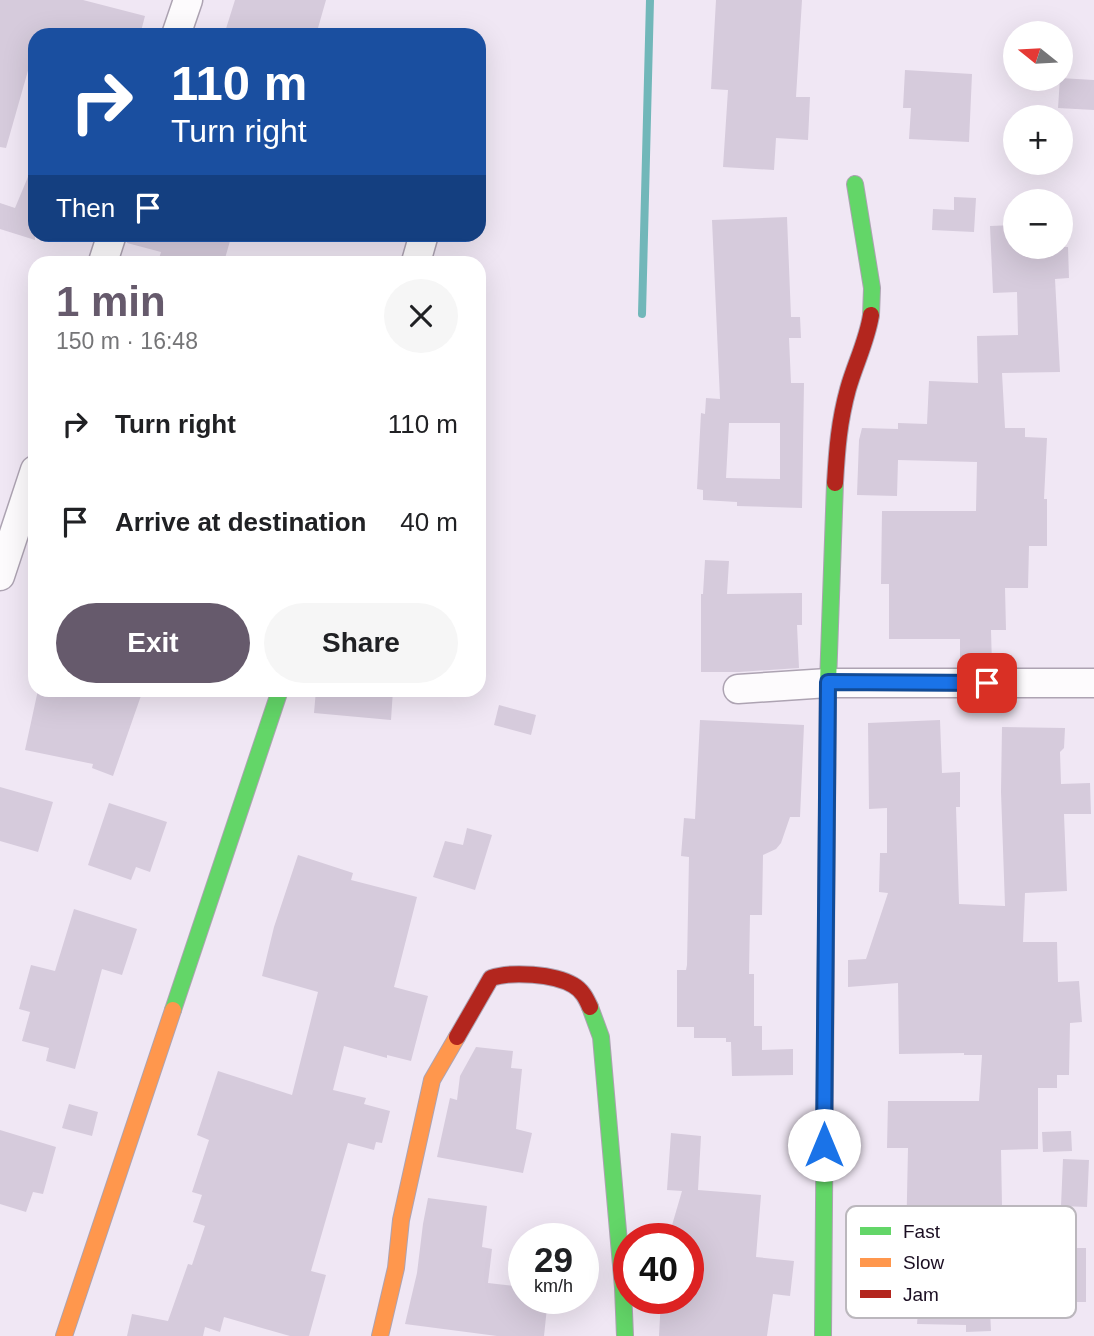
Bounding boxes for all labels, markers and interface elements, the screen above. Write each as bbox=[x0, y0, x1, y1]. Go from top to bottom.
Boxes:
north arrow bbox=[1003, 21, 1073, 91]
map controls bbox=[1003, 21, 1073, 259]
icon: right bbox=[56, 56, 147, 147]
text: 110 m bbox=[171, 56, 307, 110]
button: + bbox=[1003, 105, 1073, 175]
text: Turn right bbox=[171, 113, 307, 149]
icon: arrive bbox=[129, 189, 167, 227]
button: − bbox=[1003, 189, 1073, 259]
text: Then bbox=[56, 193, 115, 223]
text: 1 min bbox=[56, 278, 166, 325]
button: close bbox=[384, 279, 458, 353]
text: 150 m · 16:48 bbox=[56, 328, 198, 354]
icon: right bbox=[56, 405, 94, 443]
text: Turn right bbox=[115, 409, 236, 439]
text: 110 m bbox=[388, 409, 458, 439]
icon: arrive bbox=[56, 503, 94, 541]
text: Arrive at destination bbox=[115, 507, 366, 537]
text: 40 m bbox=[400, 507, 458, 537]
button: Exit bbox=[56, 603, 250, 683]
button: Share bbox=[264, 603, 458, 683]
pin bbox=[957, 653, 1017, 713]
icon: arrive bbox=[968, 664, 1006, 702]
position arrow bbox=[787, 1108, 861, 1182]
legend bbox=[846, 1206, 1076, 1318]
text: Fast bbox=[903, 1221, 941, 1242]
speed limit sign: 40 bbox=[613, 1223, 704, 1314]
text: 29 bbox=[534, 1240, 573, 1279]
text: Slow bbox=[903, 1252, 944, 1273]
text: km/h bbox=[534, 1276, 573, 1296]
text: Jam bbox=[903, 1284, 939, 1305]

